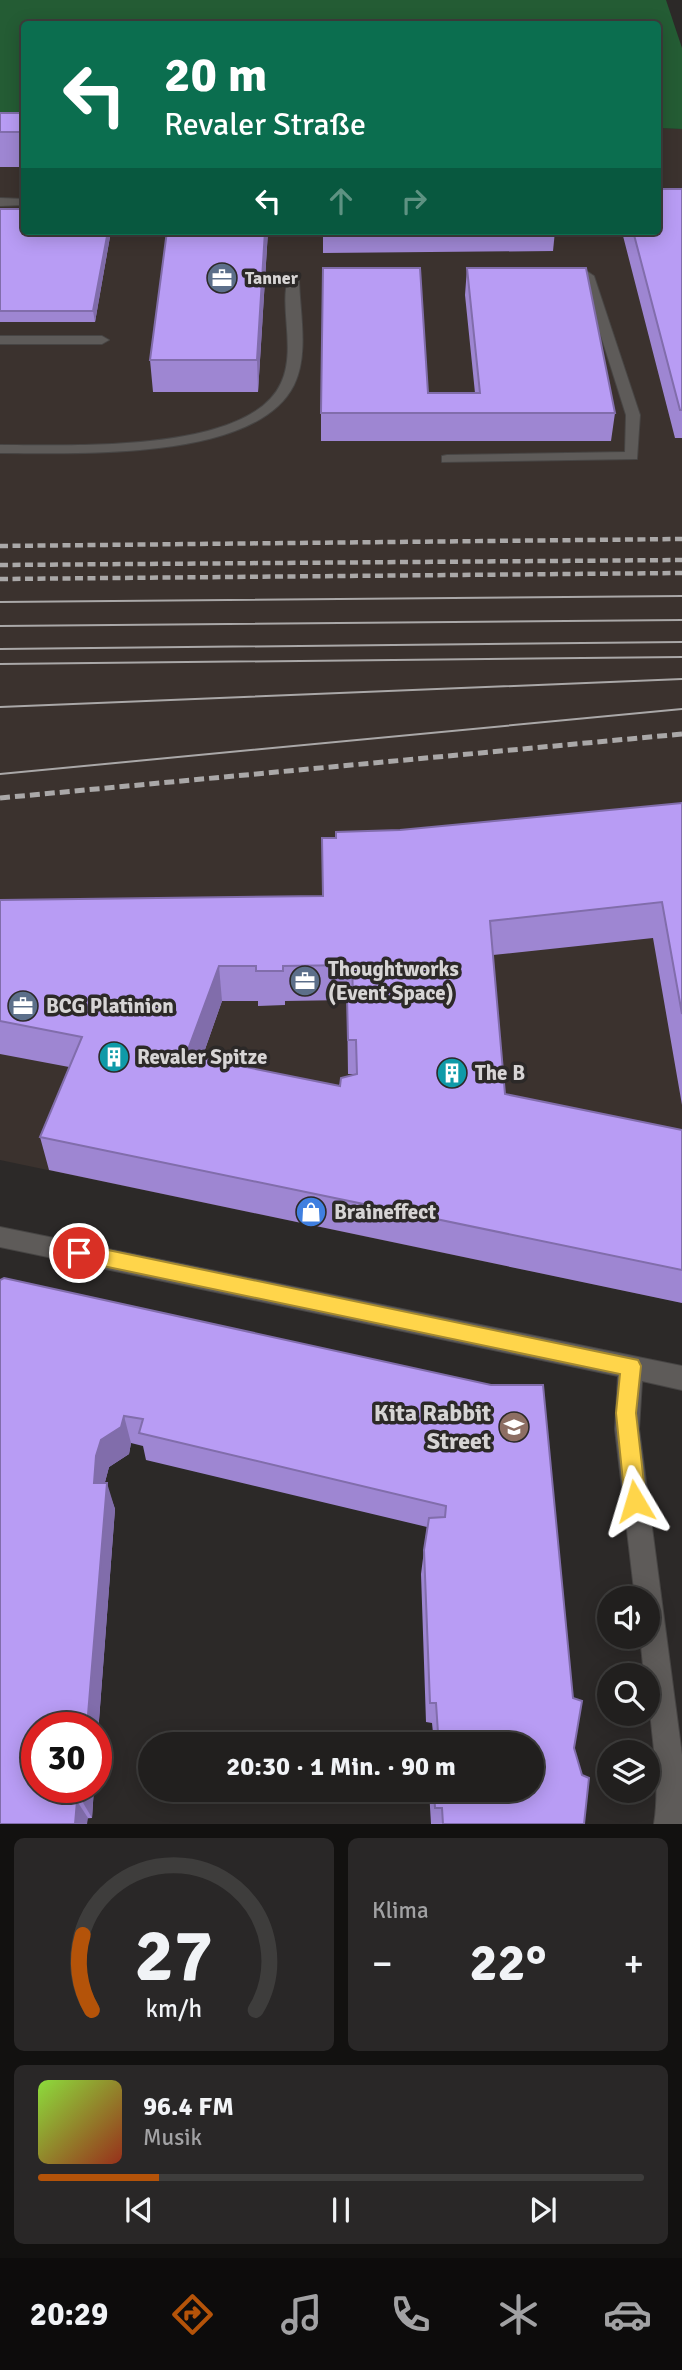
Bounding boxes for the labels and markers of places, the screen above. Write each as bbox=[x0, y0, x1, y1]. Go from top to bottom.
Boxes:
office icon: Tanner bbox=[205, 261, 239, 295]
place label: Tanner bbox=[245, 267, 299, 289]
place label: Thoughtworks (Event Space) bbox=[328, 956, 459, 1006]
office icon: Thoughtworks (Event Space) bbox=[288, 964, 322, 998]
office icon: BCG Platinion bbox=[6, 989, 40, 1023]
place label: BCG Platinion bbox=[46, 993, 174, 1019]
building icon: Revaler Spitze bbox=[97, 1040, 131, 1074]
place label: Revaler Spitze bbox=[137, 1044, 267, 1070]
building icon: The B bbox=[435, 1056, 469, 1090]
place label: The B bbox=[475, 1060, 525, 1086]
shop icon: Braineffect bbox=[294, 1195, 328, 1229]
place label: Braineffect bbox=[334, 1199, 436, 1225]
pin bbox=[49, 1223, 109, 1283]
place label: Kita Rabbit Street bbox=[374, 1398, 491, 1456]
school or university icon: Kita Rabbit Street bbox=[497, 1410, 531, 1444]

